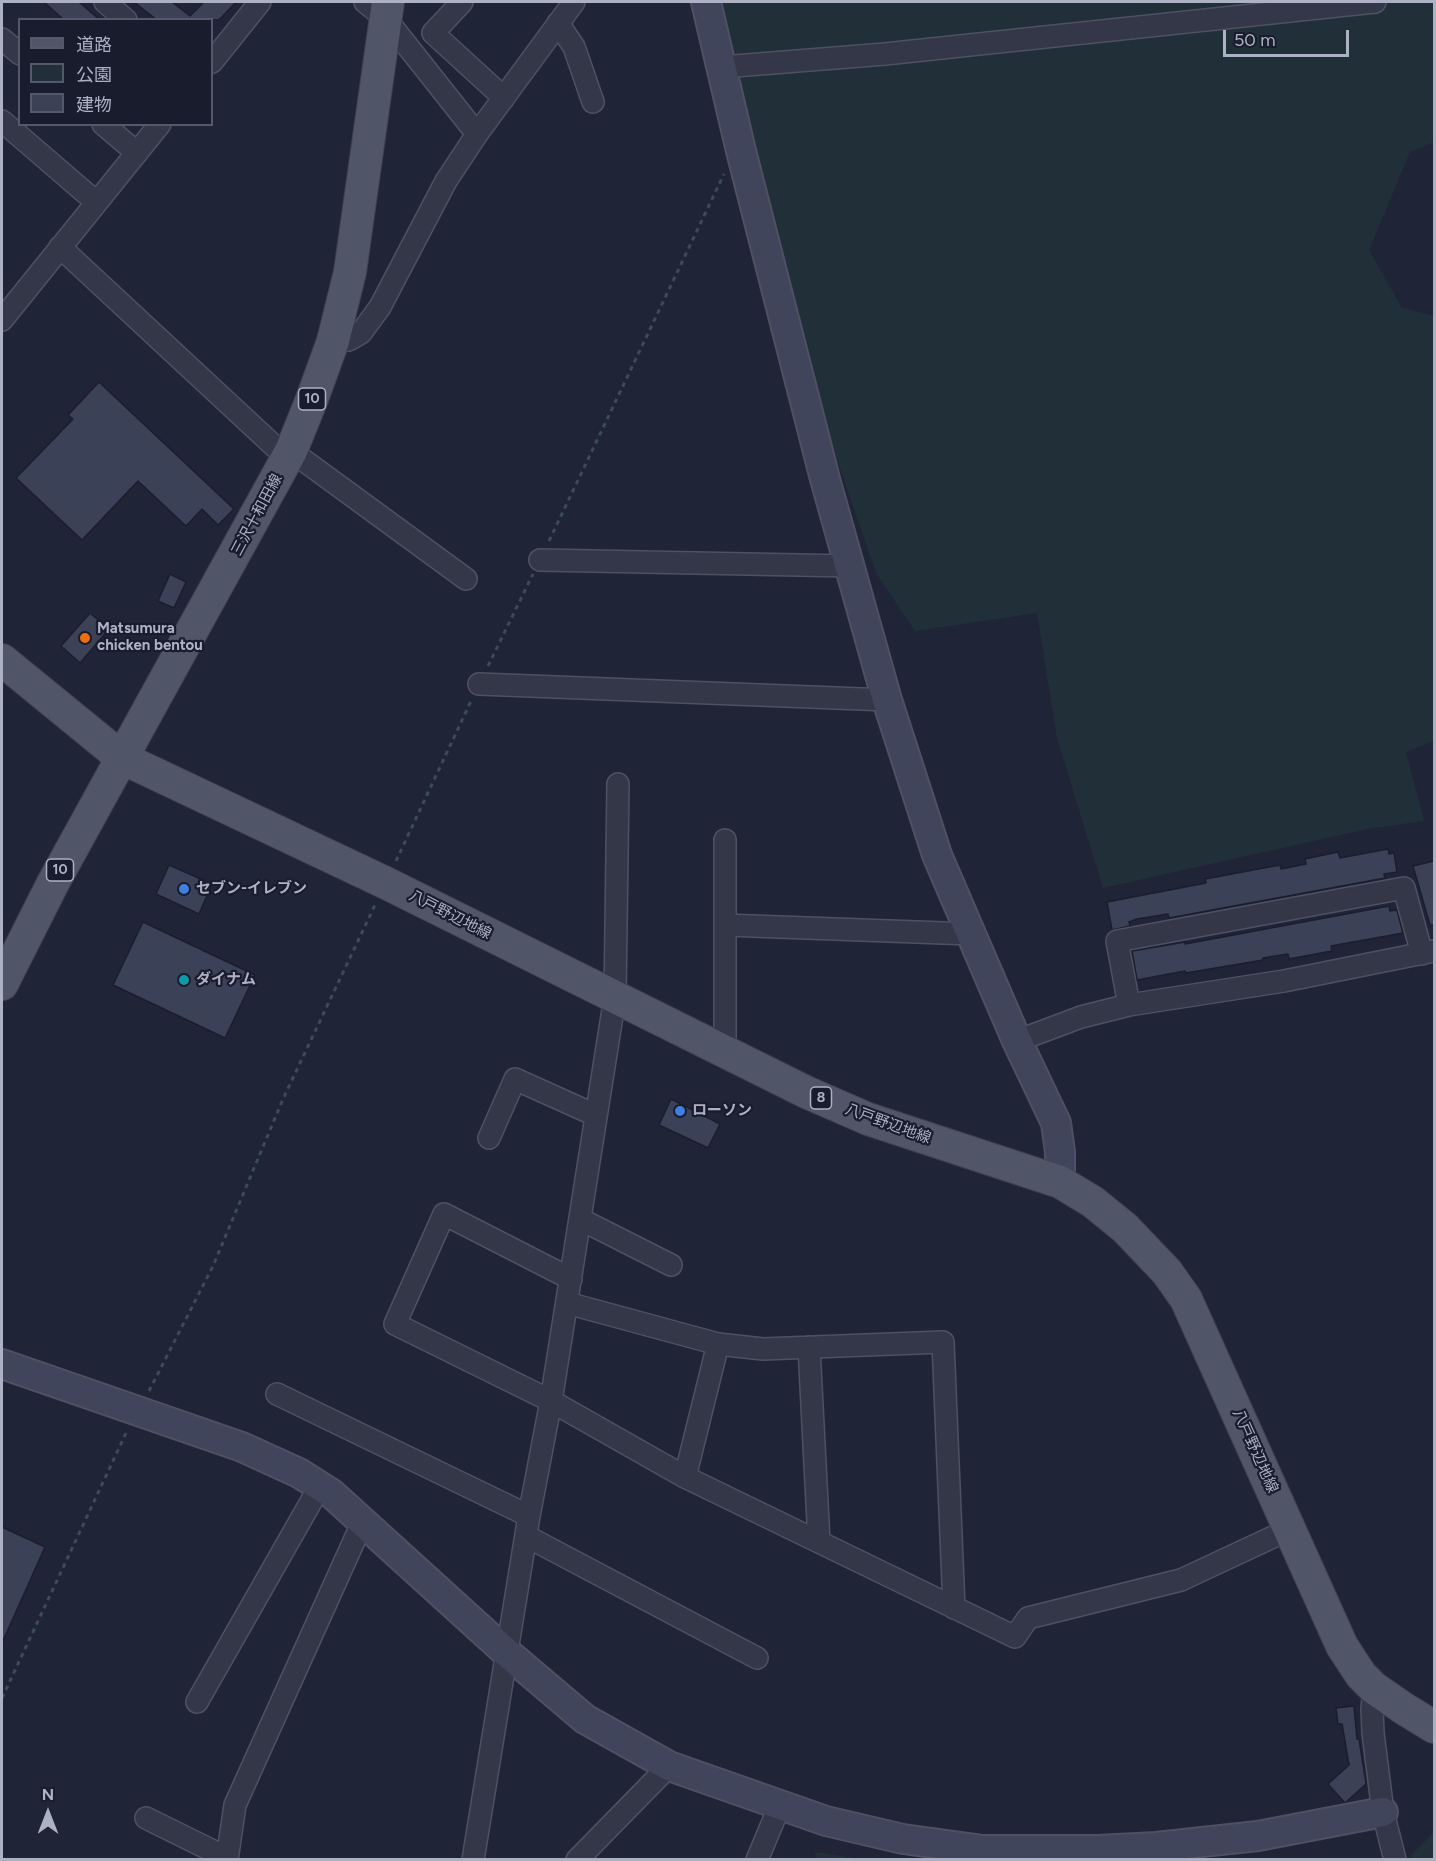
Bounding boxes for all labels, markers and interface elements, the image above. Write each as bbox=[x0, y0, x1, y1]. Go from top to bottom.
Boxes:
legend bbox=[18, 18, 213, 126]
scale bar bbox=[1226, 18, 1352, 56]
text: 50 m bbox=[1234, 29, 1276, 51]
text: 道路 bbox=[76, 34, 112, 56]
text: 公園 bbox=[76, 64, 112, 86]
text: 建物 bbox=[76, 94, 112, 116]
road number: 10 bbox=[298, 388, 326, 410]
street label: 三沢十和田線 bbox=[228, 471, 286, 559]
place label: Matsumura chicken bentou bbox=[97, 620, 203, 655]
marker: Matsumura chicken bentou bbox=[78, 631, 92, 645]
road number: 10 bbox=[46, 859, 74, 881]
place label: セブン-イレブン bbox=[196, 880, 307, 898]
marker: セブン-イレブン bbox=[177, 882, 191, 896]
street label: 八戸野辺地線 bbox=[406, 887, 494, 943]
place label: ダイナム bbox=[196, 971, 256, 989]
marker: ダイナム bbox=[177, 973, 191, 987]
road number: 8 bbox=[810, 1087, 832, 1109]
street label: 八戸野辺地線 bbox=[843, 1100, 933, 1148]
place label: ローソン bbox=[692, 1102, 752, 1120]
marker: ローソン bbox=[673, 1104, 687, 1118]
street label: 八戸野辺地線 bbox=[1228, 1406, 1282, 1496]
north arrow bbox=[18, 1783, 78, 1843]
text: N bbox=[42, 1785, 54, 1804]

